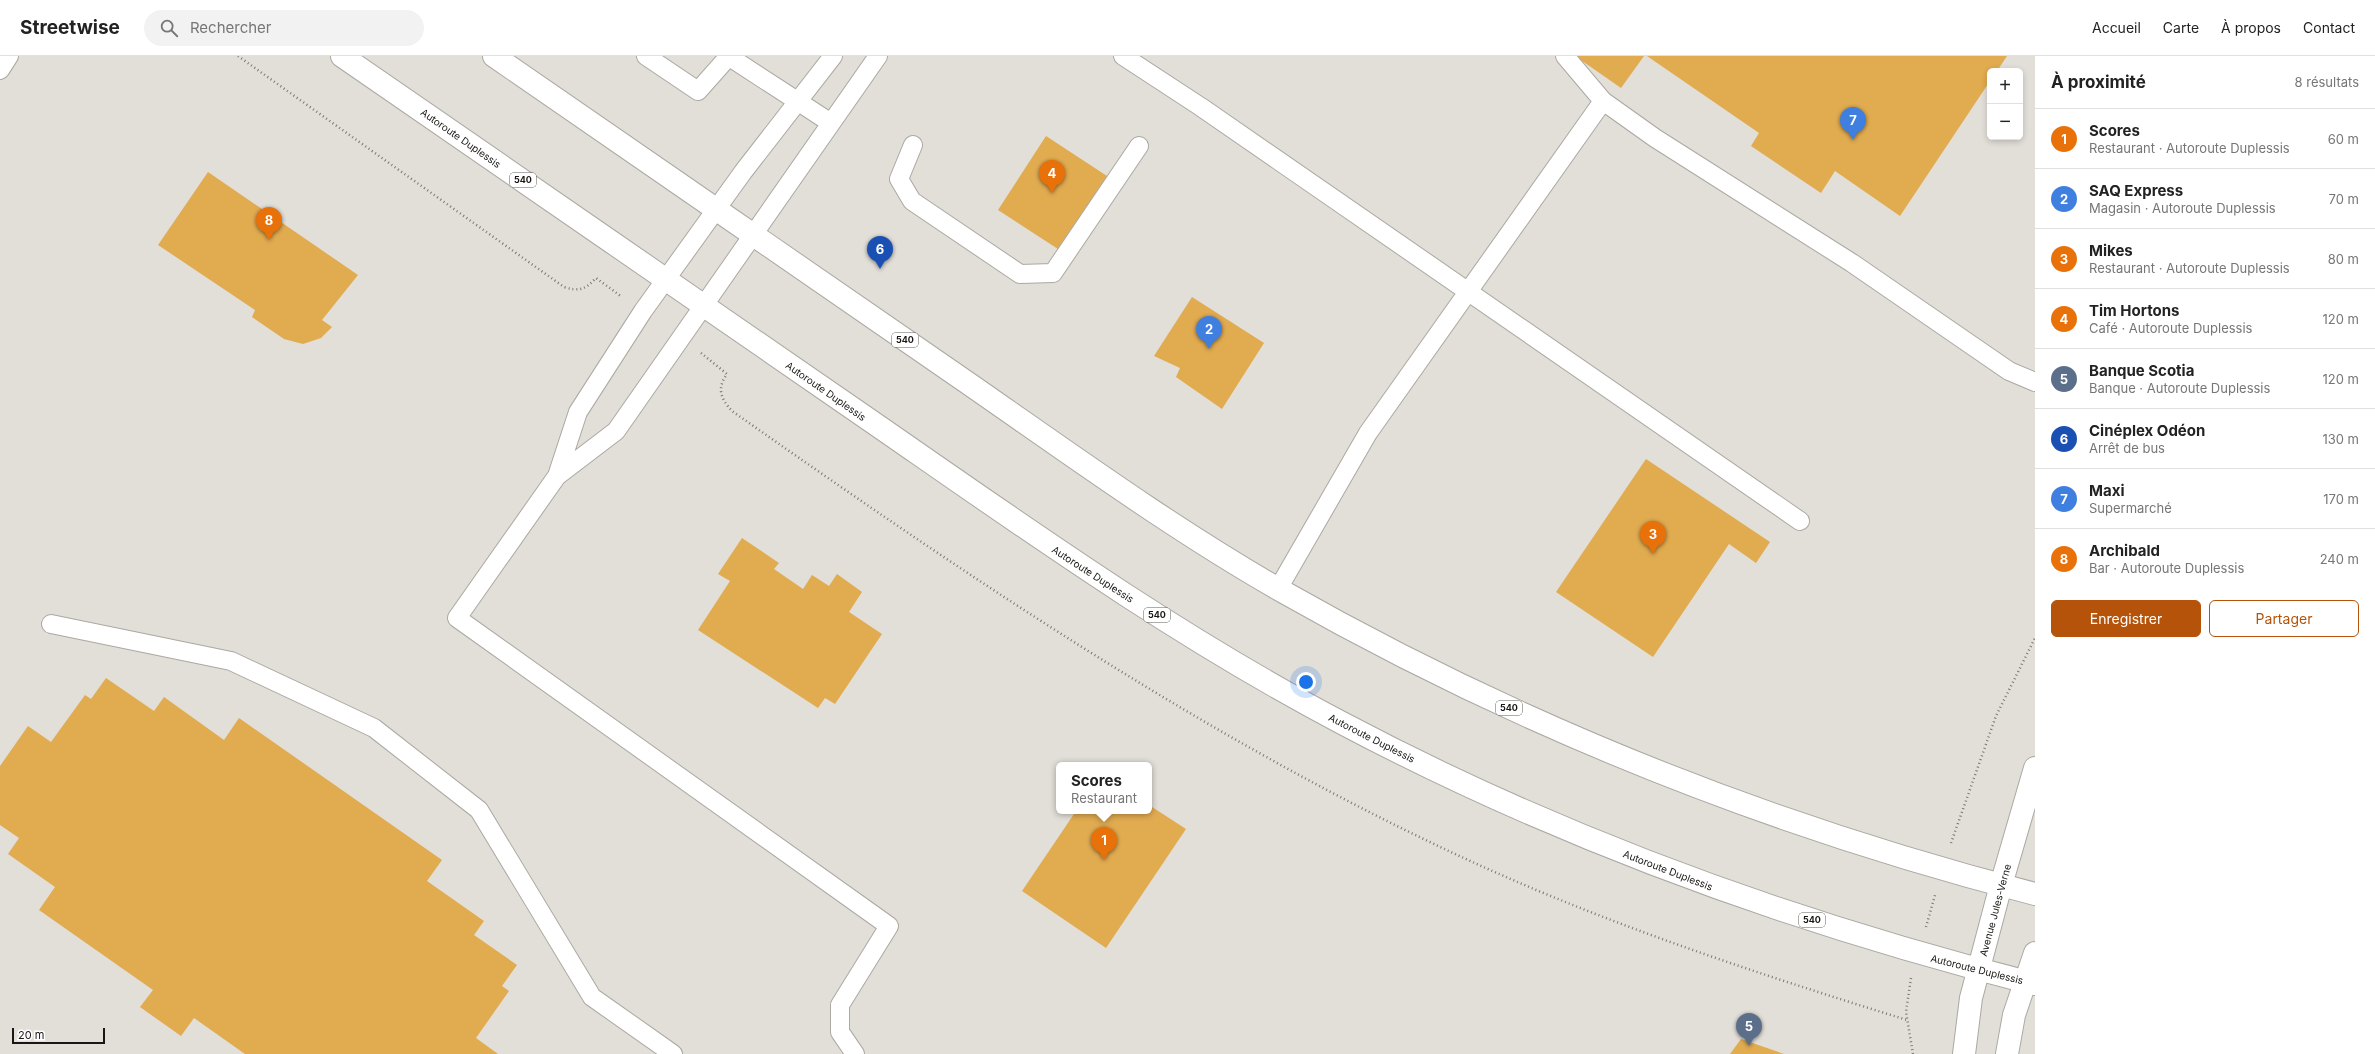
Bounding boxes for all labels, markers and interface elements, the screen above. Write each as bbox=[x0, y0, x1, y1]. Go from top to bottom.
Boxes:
search box bbox=[144, 10, 424, 46]
text: Streetwise bbox=[20, 16, 120, 39]
icon: search bbox=[158, 17, 180, 39]
text: Rechercher bbox=[190, 18, 272, 37]
text: Accueil bbox=[2092, 19, 2141, 36]
text: Carte bbox=[2163, 19, 2199, 36]
text: À propos bbox=[2221, 19, 2281, 36]
text: Contact bbox=[2303, 19, 2355, 36]
map controls bbox=[1987, 68, 2023, 140]
button: + bbox=[1987, 68, 2023, 104]
text: À proximité bbox=[2051, 72, 2146, 92]
text: 8 résultats bbox=[2295, 74, 2359, 90]
button: − bbox=[1987, 104, 2023, 140]
street label: Autoroute Duplessis bbox=[419, 106, 503, 170]
pin: 7 bbox=[1840, 107, 1866, 140]
text: Scores bbox=[2089, 121, 2140, 140]
text: 1 bbox=[2061, 131, 2067, 147]
text: 60 m bbox=[2328, 131, 2359, 147]
text: Restaurant · Autoroute Duplessis bbox=[2089, 140, 2290, 156]
pin: 4 bbox=[1039, 160, 1065, 193]
road number: 540 bbox=[510, 173, 536, 187]
text: SAQ Express bbox=[2089, 181, 2183, 200]
text: 2 bbox=[2060, 191, 2068, 207]
text: 70 m bbox=[2329, 191, 2359, 207]
text: Magasin · Autoroute Duplessis bbox=[2089, 200, 2276, 216]
pin: 8 bbox=[256, 207, 282, 240]
pin: 6 bbox=[867, 236, 893, 269]
text: Mikes bbox=[2089, 241, 2133, 260]
text: 3 bbox=[2060, 251, 2068, 267]
text: 80 m bbox=[2328, 251, 2359, 267]
text: Restaurant · Autoroute Duplessis bbox=[2089, 260, 2290, 276]
text: Tim Hortons bbox=[2089, 301, 2179, 320]
text: 4 bbox=[2060, 311, 2068, 327]
text: 120 m bbox=[2323, 311, 2359, 327]
pin: 2 bbox=[1196, 316, 1222, 349]
text: Café · Autoroute Duplessis bbox=[2089, 320, 2252, 336]
road number: 540 bbox=[892, 333, 918, 347]
street label: Autoroute Duplessis bbox=[784, 359, 868, 423]
text: Banque Scotia bbox=[2089, 361, 2194, 380]
text: 5 bbox=[2060, 371, 2068, 387]
text: 120 m bbox=[2323, 371, 2359, 387]
text: Banque · Autoroute Duplessis bbox=[2089, 380, 2270, 396]
text: Cinéplex Odéon bbox=[2089, 421, 2205, 440]
text: 6 bbox=[2060, 431, 2068, 447]
text: 130 m bbox=[2322, 431, 2359, 447]
text: Arrêt de bus bbox=[2089, 440, 2165, 456]
text: Maxi bbox=[2089, 481, 2124, 500]
text: 7 bbox=[2060, 491, 2068, 507]
text: 170 m bbox=[2323, 491, 2359, 507]
text: Supermarché bbox=[2089, 500, 2172, 516]
pin: 3 bbox=[1640, 521, 1666, 554]
text: Archibald bbox=[2089, 541, 2160, 560]
street label: Autoroute Duplessis bbox=[1050, 543, 1136, 605]
text: 8 bbox=[2060, 551, 2068, 567]
text: 240 m bbox=[2320, 551, 2359, 567]
text: Bar · Autoroute Duplessis bbox=[2089, 560, 2244, 576]
button: Enregistrer bbox=[2051, 600, 2201, 637]
button: Partager bbox=[2209, 600, 2359, 637]
road number: 540 bbox=[1144, 608, 1170, 622]
your location bbox=[1296, 672, 1316, 692]
road number: 540 bbox=[1496, 701, 1522, 715]
street label: Autoroute Duplessis bbox=[1327, 711, 1417, 765]
popup bbox=[1056, 762, 1152, 814]
text: Scores bbox=[1071, 771, 1122, 790]
text: Restaurant bbox=[1071, 790, 1137, 806]
pin: 1 bbox=[1091, 827, 1117, 860]
street label: Autoroute Duplessis bbox=[1621, 847, 1715, 893]
street label: Avenue Jules-Verne bbox=[1977, 862, 2013, 957]
road number: 540 bbox=[1799, 913, 1825, 927]
street label: Autoroute Duplessis bbox=[1929, 952, 2025, 986]
pin: 5 bbox=[1736, 1013, 1762, 1046]
scale bar bbox=[12, 1026, 105, 1045]
text: 20 m bbox=[18, 1028, 44, 1042]

